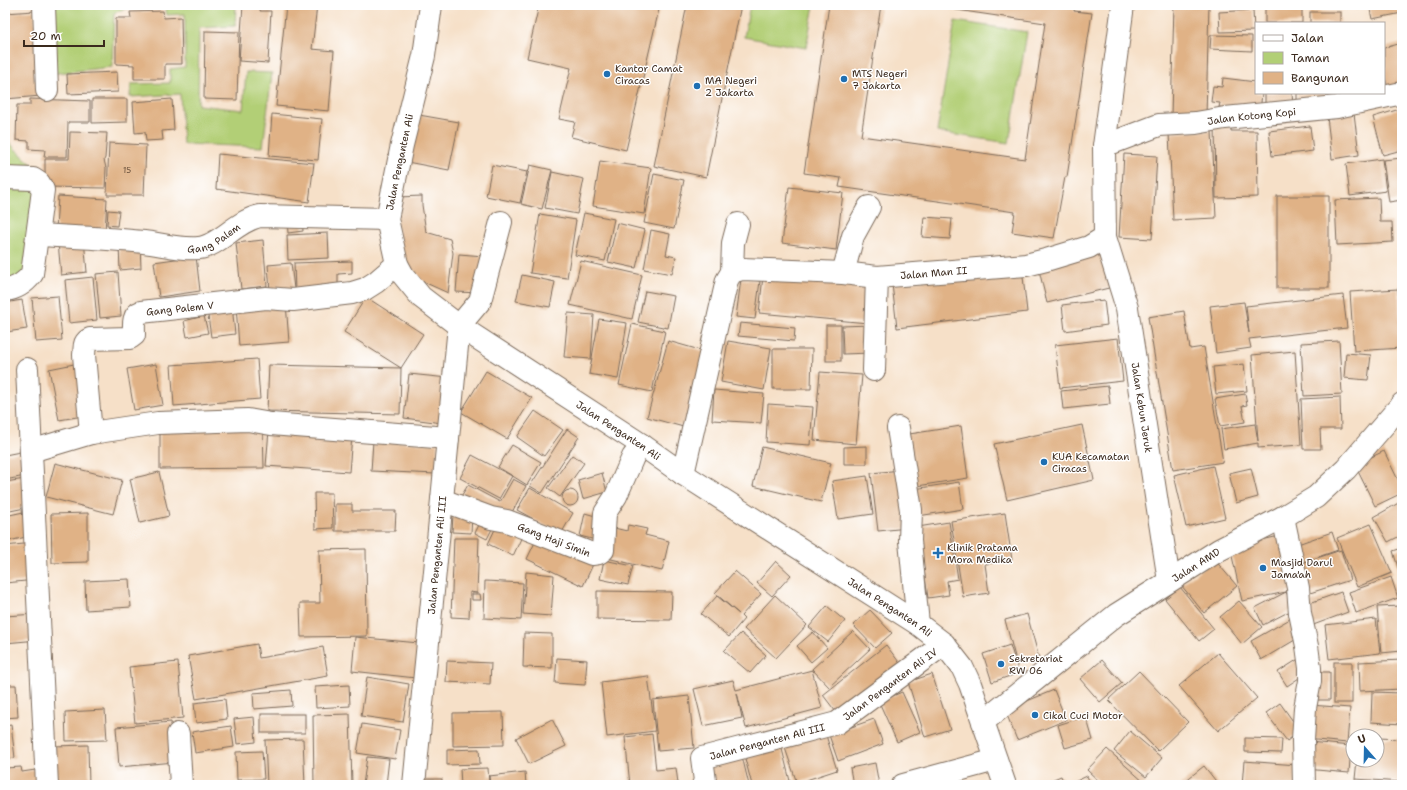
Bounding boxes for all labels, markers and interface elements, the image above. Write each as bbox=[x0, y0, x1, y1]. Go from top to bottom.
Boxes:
scale bar bbox=[24, 22, 104, 48]
legend bbox=[1255, 22, 1385, 94]
text: 20 m bbox=[30, 28, 61, 44]
text: Jalan bbox=[1291, 30, 1324, 46]
text: Taman bbox=[1291, 50, 1330, 66]
place label: Kantor Camat Ciracas bbox=[615, 62, 683, 87]
place label: MTS Negeri 7 Jakarta bbox=[852, 67, 908, 92]
marker: Kantor Camat Ciracas bbox=[602, 69, 612, 79]
text: Bangunan bbox=[1291, 70, 1349, 86]
place label: MA Negeri 2 Jakarta bbox=[705, 74, 757, 99]
marker: MTS Negeri 7 Jakarta bbox=[839, 74, 849, 84]
marker: MA Negeri 2 Jakarta bbox=[692, 81, 702, 91]
street label: Jalan Kotong Kopi bbox=[1206, 105, 1297, 128]
street label: Jalan Penganten Ali bbox=[383, 112, 416, 212]
house number: 15 bbox=[123, 165, 131, 176]
street label: Gang Palem bbox=[187, 220, 243, 255]
street label: Jalan Man II bbox=[900, 264, 968, 282]
street label: Gang Palem V bbox=[146, 298, 215, 319]
street label: Jalan Kebun Jeruk bbox=[1128, 362, 1155, 454]
street label: Jalan Penganten Ali bbox=[574, 398, 663, 463]
place label: KUA Kecamatan Ciracas bbox=[1052, 450, 1129, 475]
marker: KUA Kecamatan Ciracas bbox=[1039, 457, 1049, 467]
street label: Jalan Penganten Ali III bbox=[425, 495, 449, 615]
street label: Gang Haji Simin bbox=[516, 520, 592, 560]
place label: Klinik Pratama Mora Medika bbox=[947, 541, 1018, 566]
street label: Jalan AMD bbox=[1170, 545, 1223, 585]
marker: Klinik Pratama Mora Medika bbox=[932, 547, 944, 559]
place label: Masjid Darul Jama'ah bbox=[1271, 556, 1332, 581]
marker: Masjid Darul Jama'ah bbox=[1258, 563, 1268, 573]
street label: Jalan Penganten Ali bbox=[845, 575, 935, 640]
street label: Jalan Penganten Ali IV bbox=[841, 645, 940, 723]
place label: Sekretariat RW 06 bbox=[1009, 652, 1063, 677]
marker: Sekretariat RW 06 bbox=[996, 659, 1006, 669]
place label: Cikal Cuci Motor bbox=[1043, 709, 1123, 722]
marker: Cikal Cuci Motor bbox=[1030, 710, 1040, 720]
street label: Jalan Penganten Ali III bbox=[708, 720, 827, 763]
north arrow bbox=[1345, 728, 1385, 768]
text: U bbox=[1356, 731, 1368, 747]

